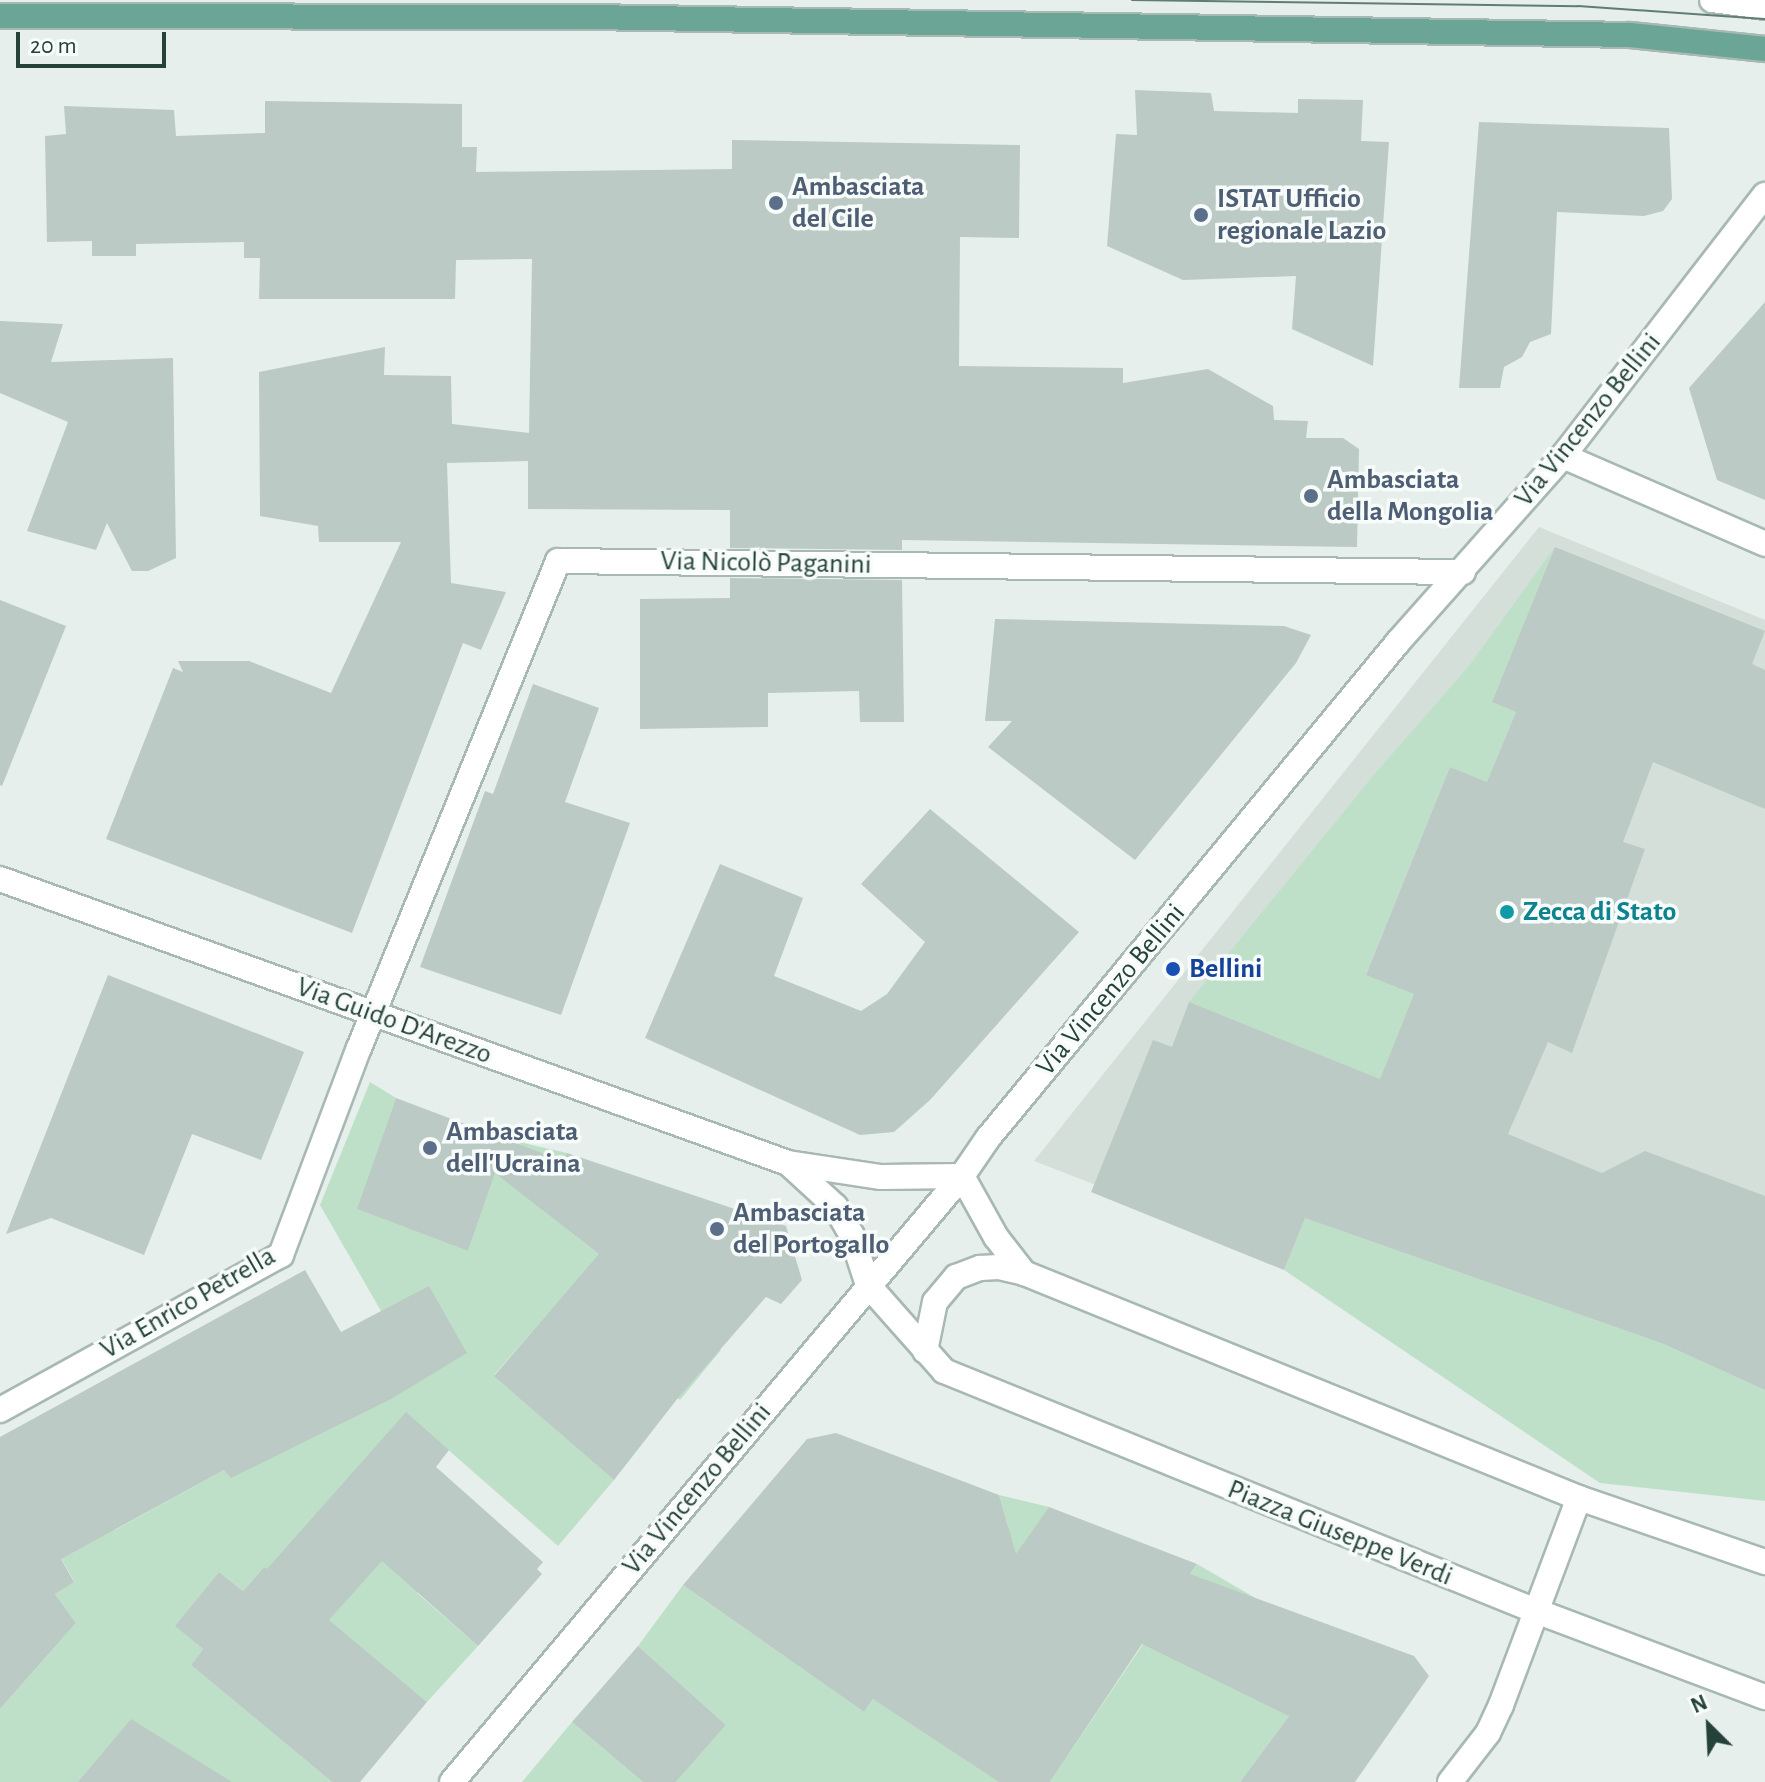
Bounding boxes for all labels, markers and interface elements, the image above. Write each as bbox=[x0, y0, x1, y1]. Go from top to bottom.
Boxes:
scale bar bbox=[20, 16, 170, 66]
text: 20 m bbox=[30, 34, 77, 58]
place label: Ambasciata del Cile bbox=[792, 170, 925, 236]
place label: ISTAT Ufficio regionale Lazio bbox=[1217, 182, 1386, 248]
marker: Ambasciata del Cile bbox=[767, 194, 785, 212]
marker: ISTAT Ufficio regionale Lazio bbox=[1192, 206, 1210, 224]
street label: Via Vincenzo Bellini bbox=[1508, 326, 1668, 514]
place label: Ambasciata della Mongolia bbox=[1327, 463, 1493, 529]
marker: Ambasciata della Mongolia bbox=[1302, 487, 1320, 505]
street label: Via Nicolò Paganini bbox=[660, 544, 872, 582]
place label: Zecca di Stato bbox=[1523, 895, 1676, 929]
street label: Via Vincenzo Bellini bbox=[1029, 897, 1193, 1083]
marker: Zecca di Stato bbox=[1498, 903, 1516, 921]
place label: Bellini bbox=[1189, 952, 1262, 986]
marker: Bellini bbox=[1164, 960, 1182, 978]
street label: Via Guido D'Arezzo bbox=[292, 970, 496, 1072]
place label: Ambasciata dell'Ucraina bbox=[446, 1115, 581, 1181]
marker: Ambasciata dell'Ucraina bbox=[421, 1139, 439, 1157]
place label: Ambasciata del Portogallo bbox=[733, 1196, 889, 1262]
marker: Ambasciata del Portogallo bbox=[708, 1220, 726, 1238]
street label: Via Enrico Petrella bbox=[95, 1239, 281, 1367]
street label: Via Vincenzo Bellini bbox=[615, 1396, 779, 1582]
street label: Piazza Giuseppe Verdi bbox=[1223, 1473, 1457, 1593]
north arrow bbox=[1669, 1686, 1749, 1766]
text: N bbox=[1688, 1691, 1711, 1717]

